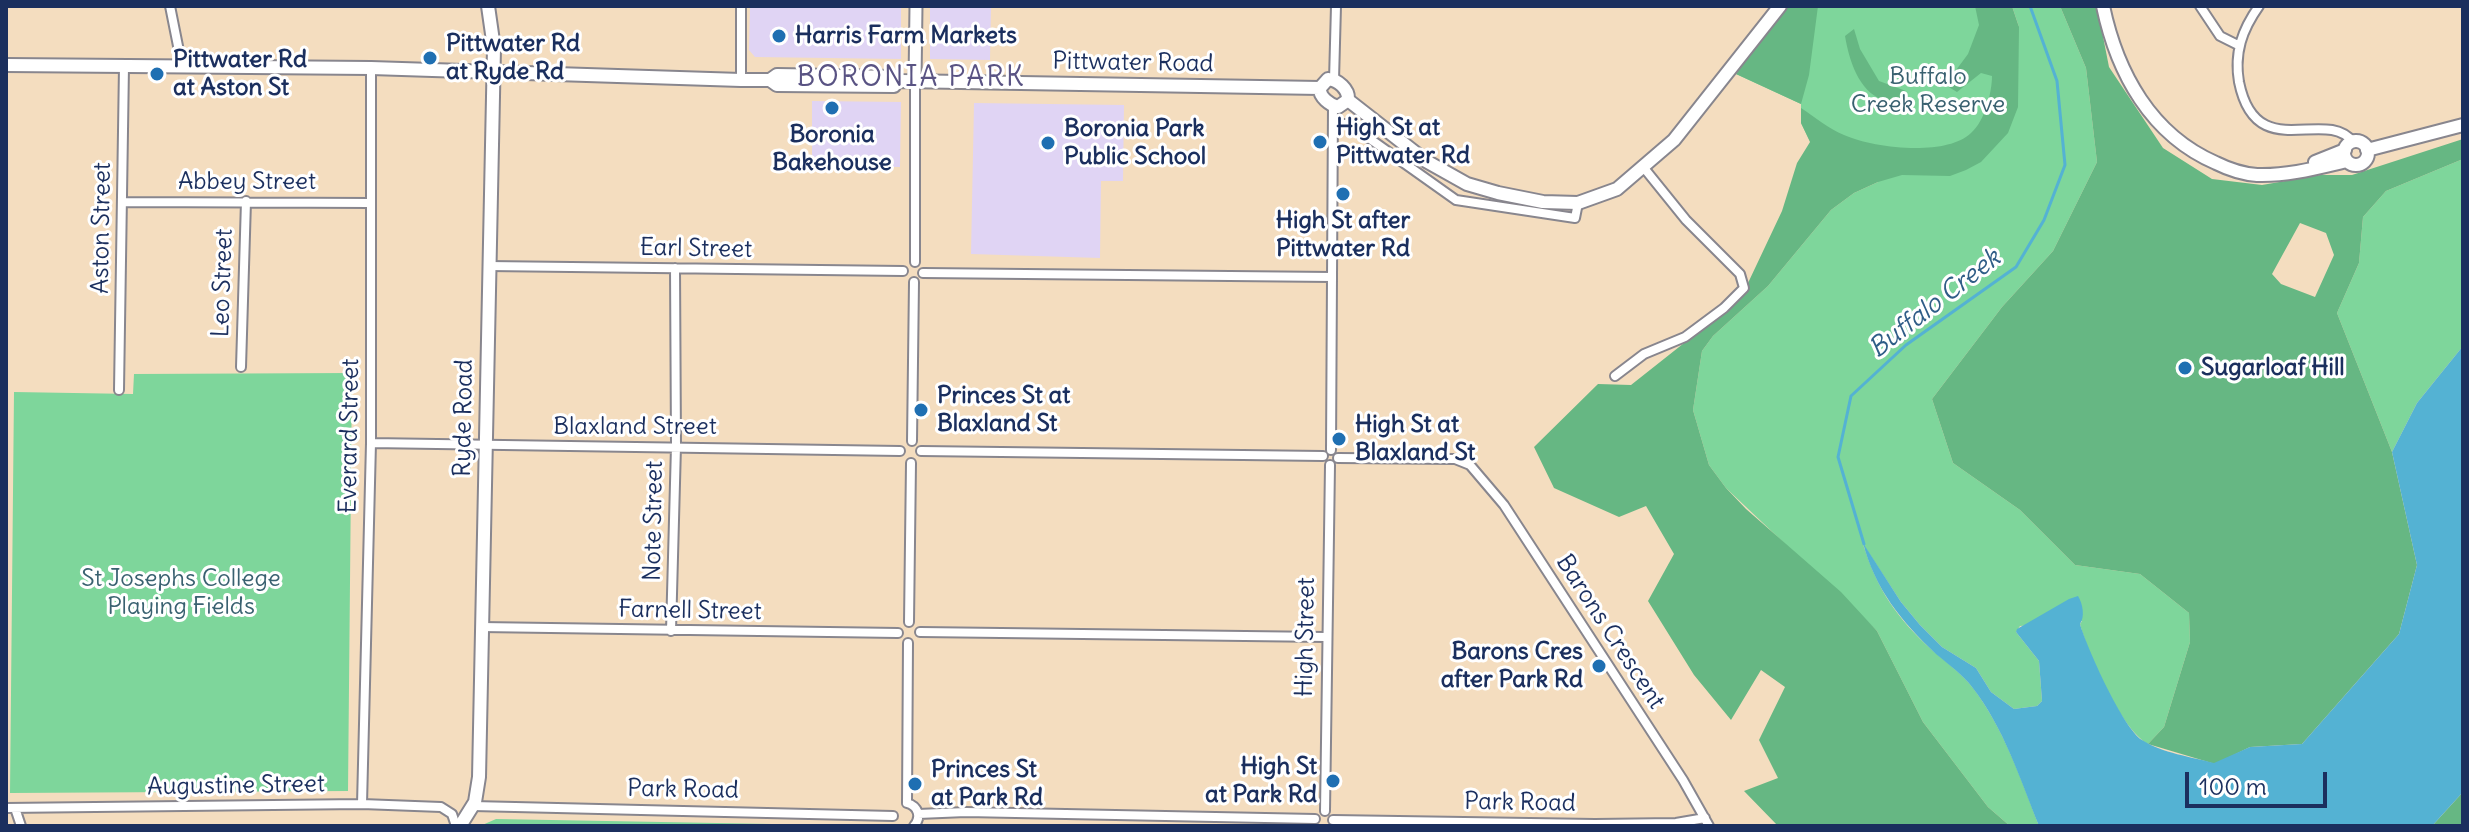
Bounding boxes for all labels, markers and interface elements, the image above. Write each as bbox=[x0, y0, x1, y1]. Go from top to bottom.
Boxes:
place label: Harris Farm Markets bbox=[795, 22, 1017, 50]
marker: Harris Farm Markets bbox=[770, 27, 788, 45]
place label: Pittwater Rd at Ryde Rd bbox=[446, 30, 580, 86]
place label: Pittwater Rd at Aston St bbox=[173, 46, 307, 102]
street label: Pittwater Road bbox=[1052, 47, 1214, 79]
marker: Pittwater Rd at Ryde Rd bbox=[421, 49, 439, 67]
district label: BORONIA PARK bbox=[797, 61, 1025, 95]
park label: Buffalo Creek Reserve bbox=[1851, 63, 2005, 119]
marker: Pittwater Rd at Aston St bbox=[148, 65, 166, 83]
marker: Boronia Bakehouse bbox=[823, 99, 841, 117]
place label: High St at Pittwater Rd bbox=[1336, 114, 1470, 170]
place label: Boronia Park Public School bbox=[1064, 115, 1206, 171]
place label: Boronia Bakehouse bbox=[772, 121, 892, 177]
marker: High St at Pittwater Rd bbox=[1311, 133, 1329, 151]
marker: Boronia Park Public School bbox=[1039, 134, 1057, 152]
street label: Aston Street bbox=[86, 162, 118, 294]
street label: Abbey Street bbox=[178, 168, 316, 196]
marker: High St after Pittwater Rd bbox=[1334, 185, 1352, 203]
place label: High St after Pittwater Rd bbox=[1276, 207, 1410, 263]
street label: Leo Street bbox=[207, 228, 239, 338]
street label: Earl Street bbox=[640, 234, 752, 264]
water label: Buffalo Creek bbox=[1863, 243, 2007, 365]
place label: Sugarloaf Hill bbox=[2201, 354, 2345, 382]
street label: Everard Street bbox=[334, 358, 366, 514]
street label: Ryde Road bbox=[449, 359, 479, 477]
marker: Sugarloaf Hill bbox=[2176, 359, 2194, 377]
place label: Princes St at Blaxland St bbox=[937, 382, 1070, 438]
marker: Princes St at Blaxland St bbox=[912, 401, 930, 419]
place label: High St at Blaxland St bbox=[1355, 411, 1475, 467]
street label: Blaxland Street bbox=[553, 413, 717, 441]
marker: High St at Blaxland St bbox=[1330, 430, 1348, 448]
street label: Note Street bbox=[639, 461, 669, 581]
street label: Barons Crescent bbox=[1549, 549, 1671, 715]
park label: St Josephs College Playing Fields bbox=[81, 565, 281, 621]
street label: High Street bbox=[1291, 577, 1321, 697]
street label: Farnell Street bbox=[618, 595, 762, 627]
place label: Barons Cres after Park Rd bbox=[1441, 638, 1583, 694]
marker: Barons Cres after Park Rd bbox=[1590, 657, 1608, 675]
place label: High St at Park Rd bbox=[1205, 753, 1317, 809]
place label: Princes St at Park Rd bbox=[931, 756, 1043, 812]
scale bar bbox=[2189, 756, 2331, 806]
street label: Augustine Street bbox=[147, 770, 325, 802]
text: 100 m bbox=[2199, 771, 2267, 801]
marker: High St at Park Rd bbox=[1324, 772, 1342, 790]
street label: Park Road bbox=[627, 775, 739, 805]
marker: Princes St at Park Rd bbox=[906, 775, 924, 793]
street label: Park Road bbox=[1464, 788, 1576, 818]

